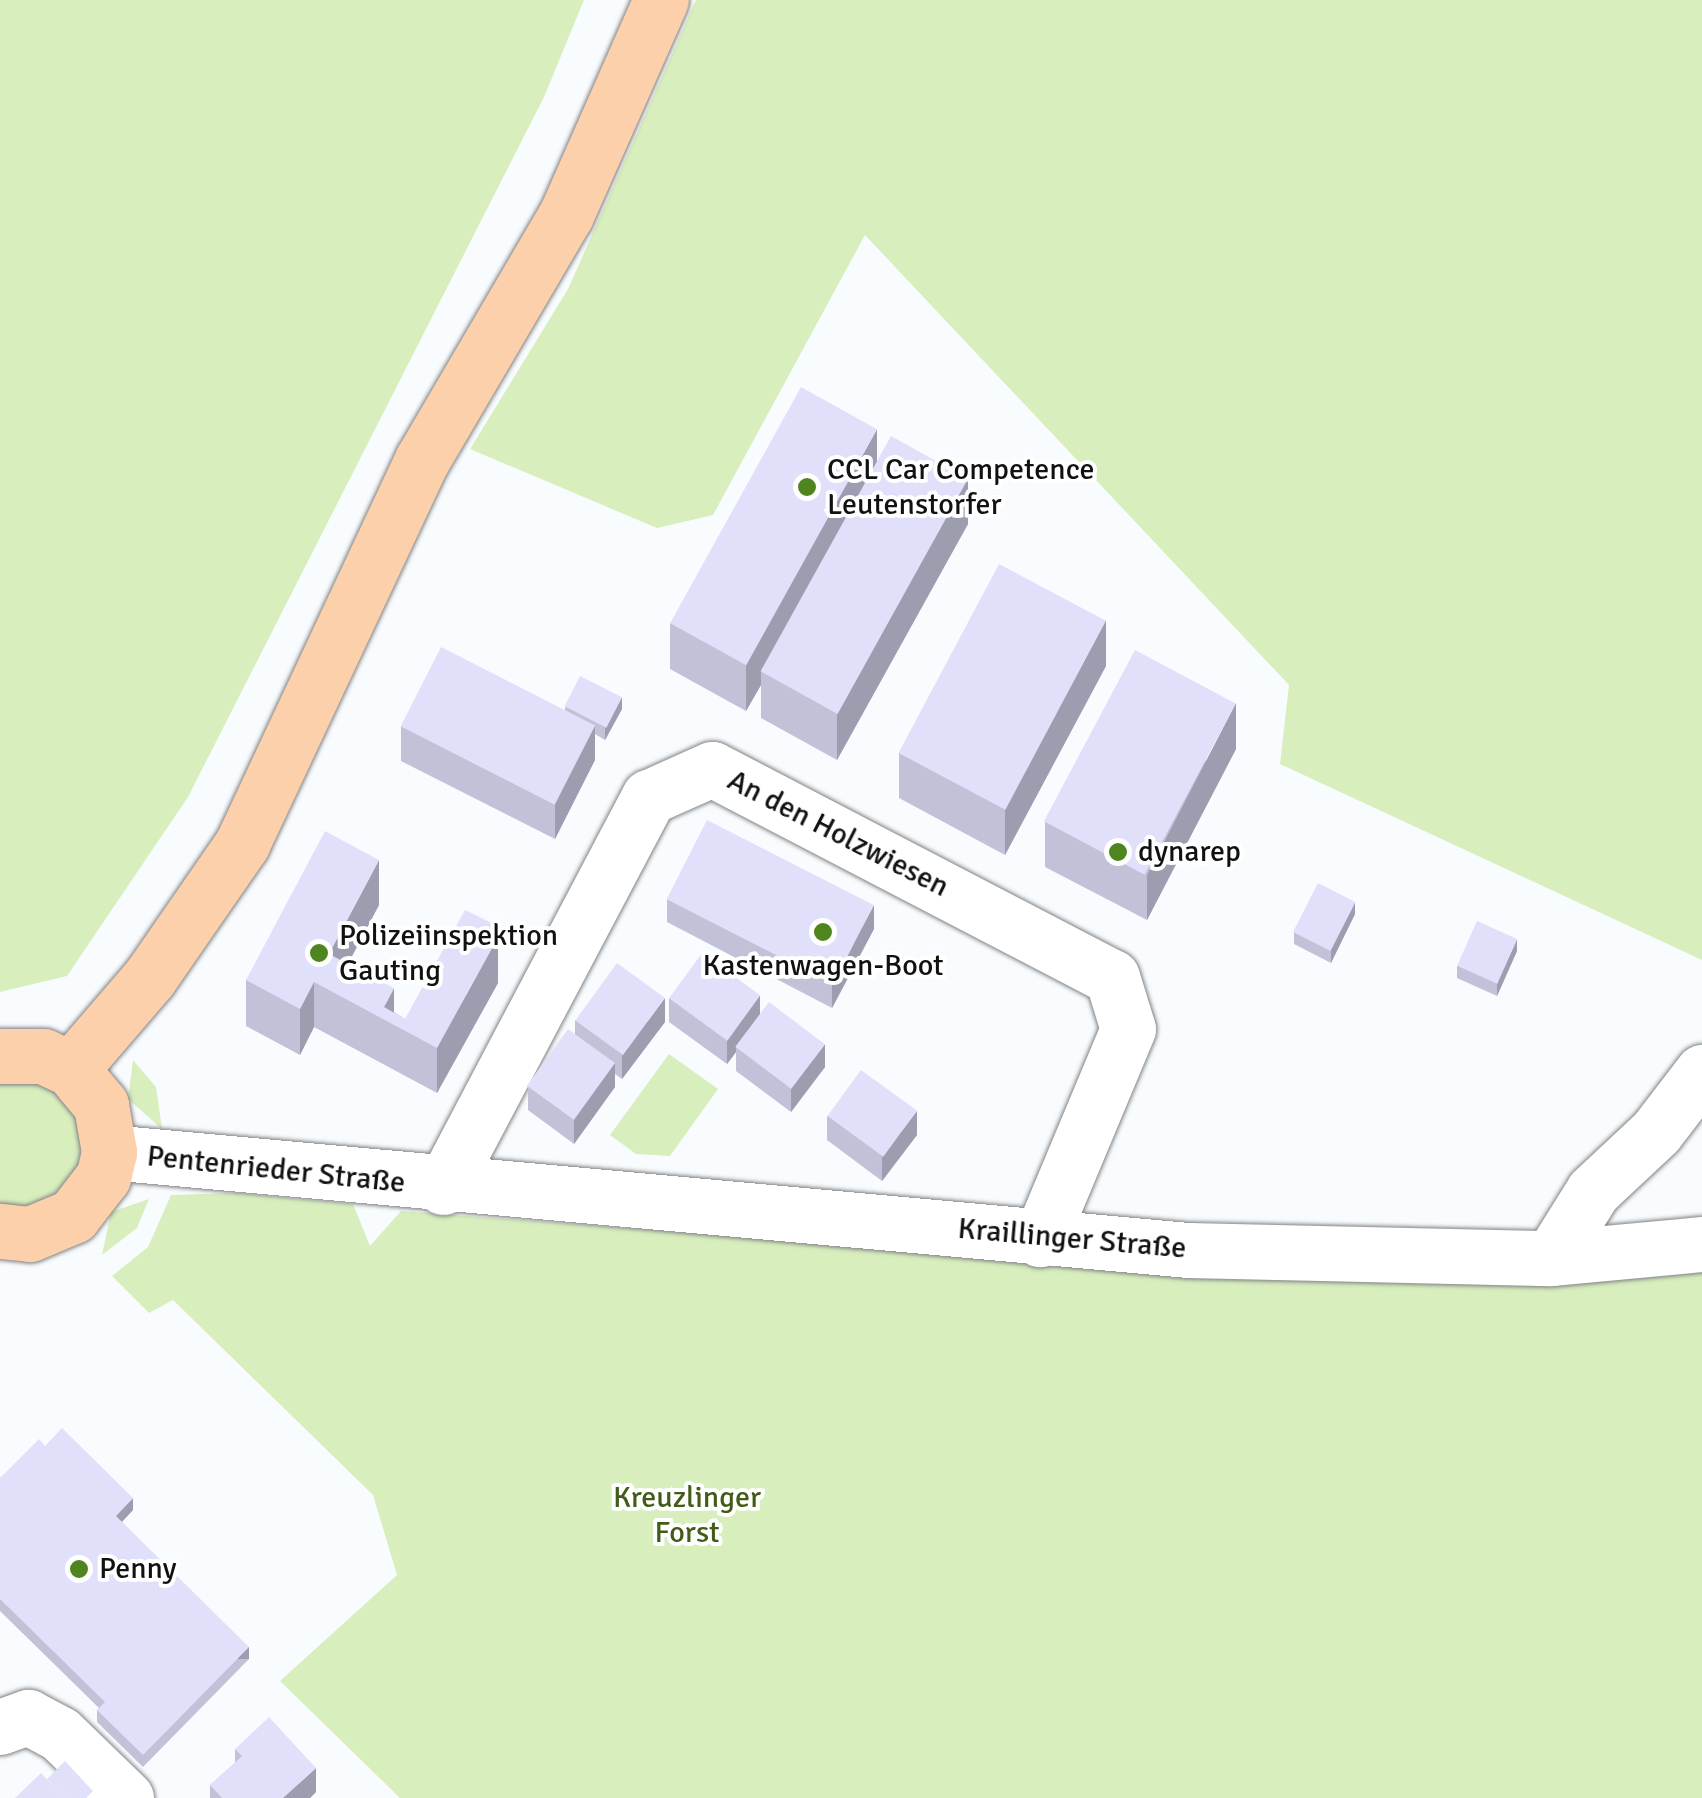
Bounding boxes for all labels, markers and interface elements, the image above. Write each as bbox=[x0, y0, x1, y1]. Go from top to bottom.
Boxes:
place label: CCL Car Competence Leutenstorfer bbox=[827, 452, 1095, 522]
marker: CCL Car Competence Leutenstorfer bbox=[796, 476, 818, 498]
street label: An den Holzwiesen bbox=[721, 763, 955, 905]
place label: dynarep bbox=[1138, 834, 1241, 870]
marker: dynarep bbox=[1107, 841, 1129, 863]
place label: Polizeiinspektion Gauting bbox=[339, 918, 558, 988]
marker: Kastenwagen-Boot bbox=[812, 921, 834, 943]
marker: Polizeiinspektion Gauting bbox=[308, 942, 330, 964]
place label: Kastenwagen-Boot bbox=[702, 948, 944, 984]
street label: Pentenrieder Straße bbox=[145, 1139, 407, 1201]
street label: Kraillinger Straße bbox=[956, 1211, 1188, 1267]
park label: Kreuzlinger Forst bbox=[613, 1480, 761, 1550]
place label: Penny bbox=[99, 1551, 176, 1587]
marker: Penny bbox=[68, 1558, 90, 1580]

